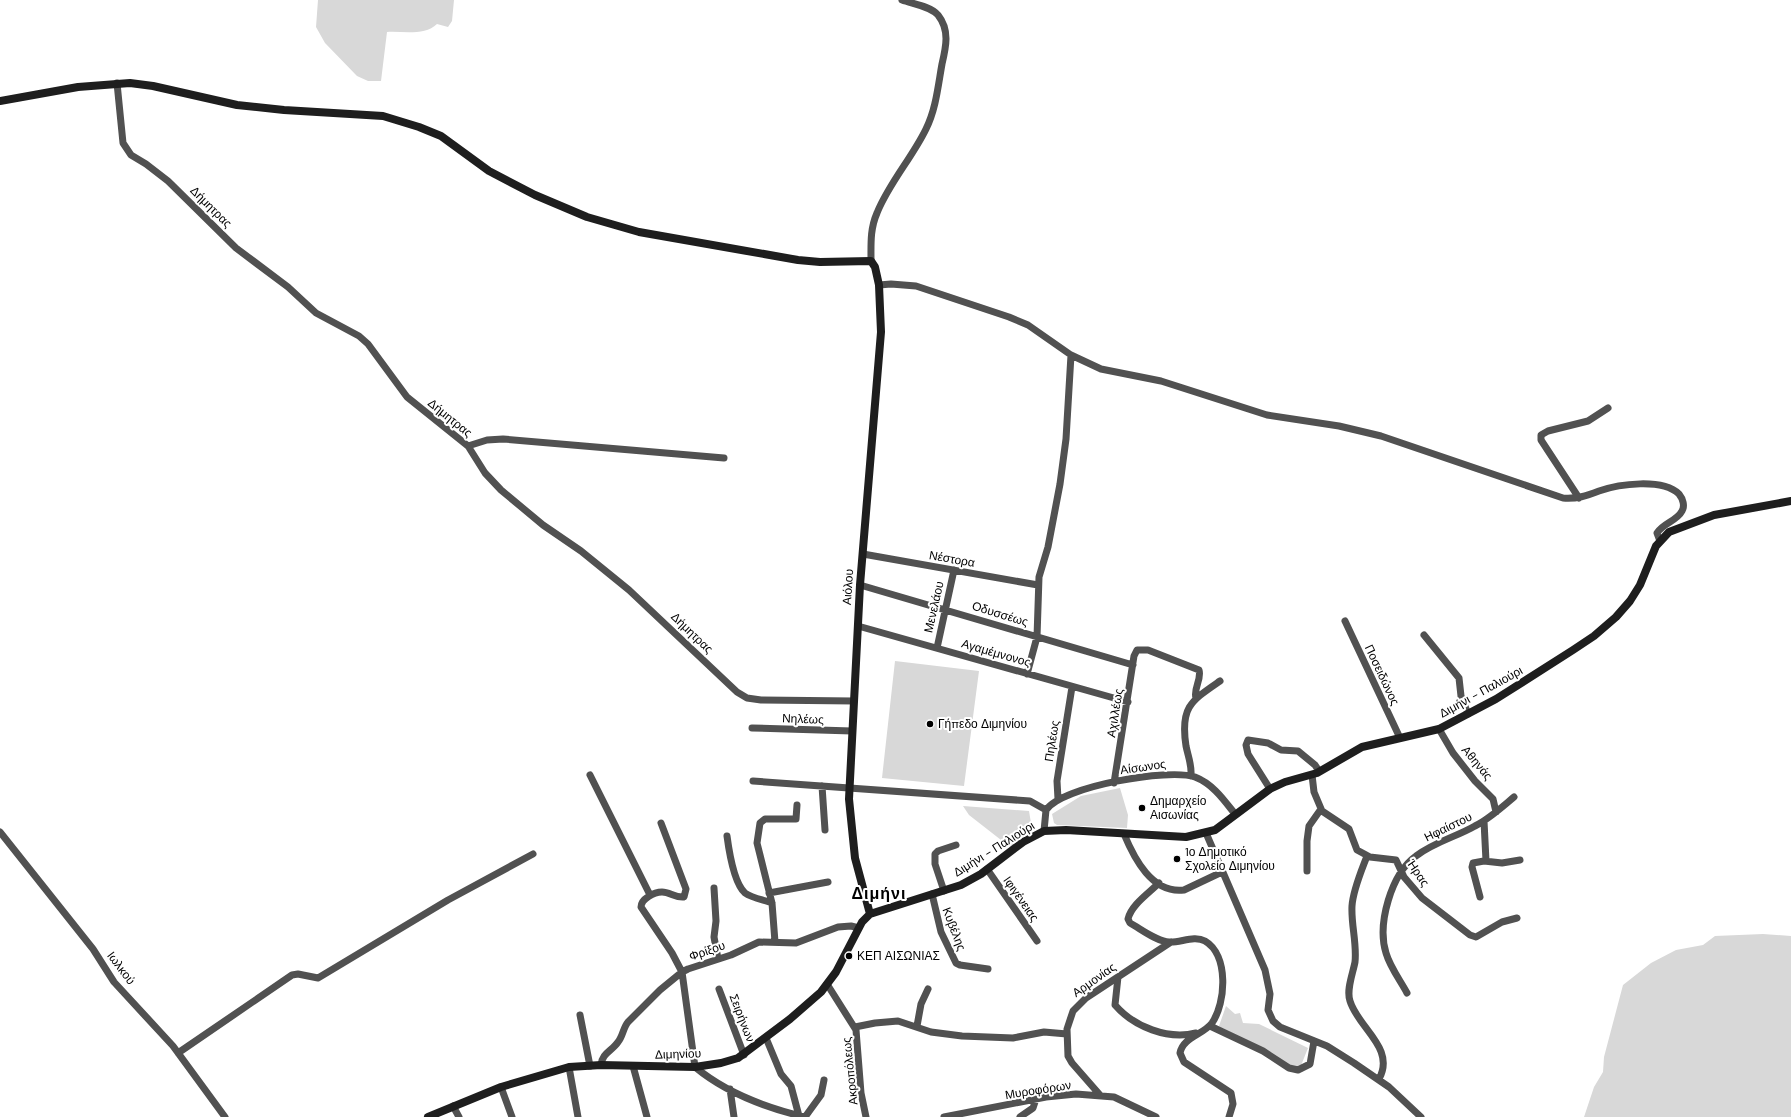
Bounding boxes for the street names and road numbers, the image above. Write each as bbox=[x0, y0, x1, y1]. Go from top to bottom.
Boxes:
street label: Δήμητρας bbox=[187, 183, 235, 231]
street label: Δήμητρας bbox=[425, 395, 476, 441]
street label: Νέστορα bbox=[928, 547, 976, 571]
street label: Αιόλου bbox=[839, 568, 857, 606]
street label: Μενελάου bbox=[920, 580, 948, 634]
street label: Οδυσσέως bbox=[970, 598, 1030, 630]
street label: Δήμητρας bbox=[668, 609, 717, 657]
street label: Αγαμέμνονος bbox=[960, 636, 1033, 671]
street label: Ποσειδώνος bbox=[1361, 642, 1403, 708]
street label: Διμήνι - Παλιούρι bbox=[1437, 662, 1526, 721]
street label: Αχιλλέως bbox=[1103, 687, 1127, 739]
street label: Νηλέως bbox=[782, 710, 824, 728]
street label: Πηλέως bbox=[1041, 719, 1063, 763]
street label: Αθηνάς bbox=[1458, 743, 1496, 784]
street label: Αίσωνος bbox=[1119, 756, 1167, 778]
street label: Ηφαίστου bbox=[1421, 809, 1475, 845]
street label: Διμήνι - Παλιούρι bbox=[950, 817, 1038, 880]
street label: Ήρας bbox=[1403, 855, 1433, 890]
street label: Ιφιγένειας bbox=[1000, 873, 1043, 925]
street label: Κυβέλης bbox=[938, 905, 970, 953]
street label: Φρίξου bbox=[687, 937, 727, 965]
street label: Ιωλκού bbox=[103, 948, 139, 988]
street label: Αρμονίας bbox=[1069, 959, 1119, 1001]
street label: Σειρήνων bbox=[726, 992, 758, 1044]
street label: Ακροπόλεως bbox=[838, 1036, 862, 1106]
street label: Διμηνίου bbox=[655, 1045, 701, 1063]
street label: Μυροφόρων bbox=[1004, 1077, 1072, 1103]

